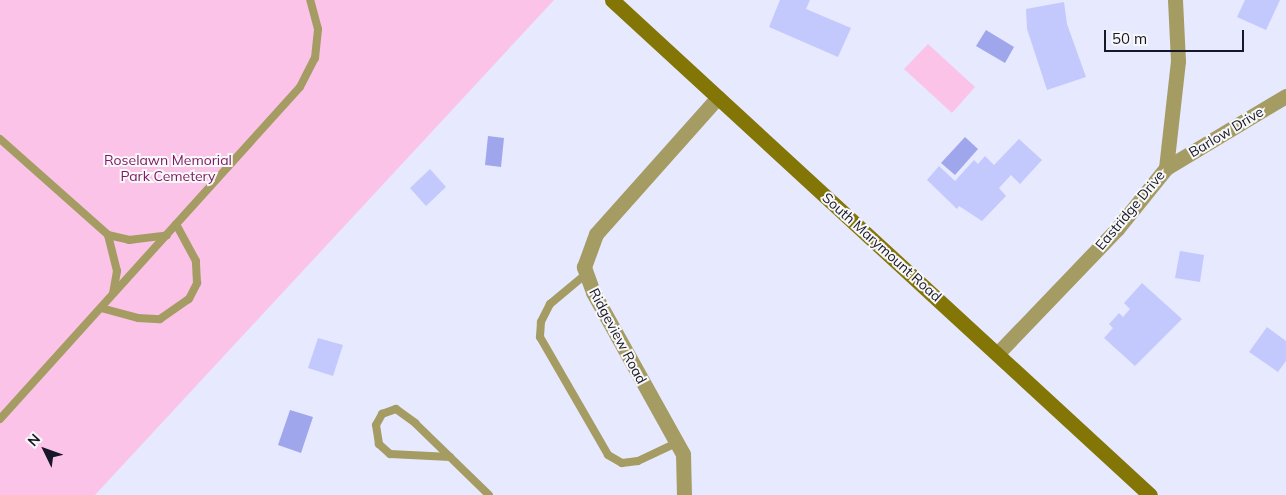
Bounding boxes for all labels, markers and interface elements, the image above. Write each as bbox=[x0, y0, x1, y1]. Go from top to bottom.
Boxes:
scale bar bbox=[1106, 20, 1246, 52]
text: 50 m bbox=[1112, 29, 1147, 48]
street label: Barlow Drive bbox=[1186, 103, 1266, 161]
park label: Roselawn Memorial Park Cemetery bbox=[104, 152, 232, 184]
street label: Eastridge Drive bbox=[1092, 167, 1168, 253]
street label: South Marymount Road bbox=[819, 189, 945, 305]
street label: Ridgeview Road bbox=[586, 285, 650, 387]
north arrow bbox=[20, 425, 70, 475]
text: N bbox=[24, 430, 44, 450]

